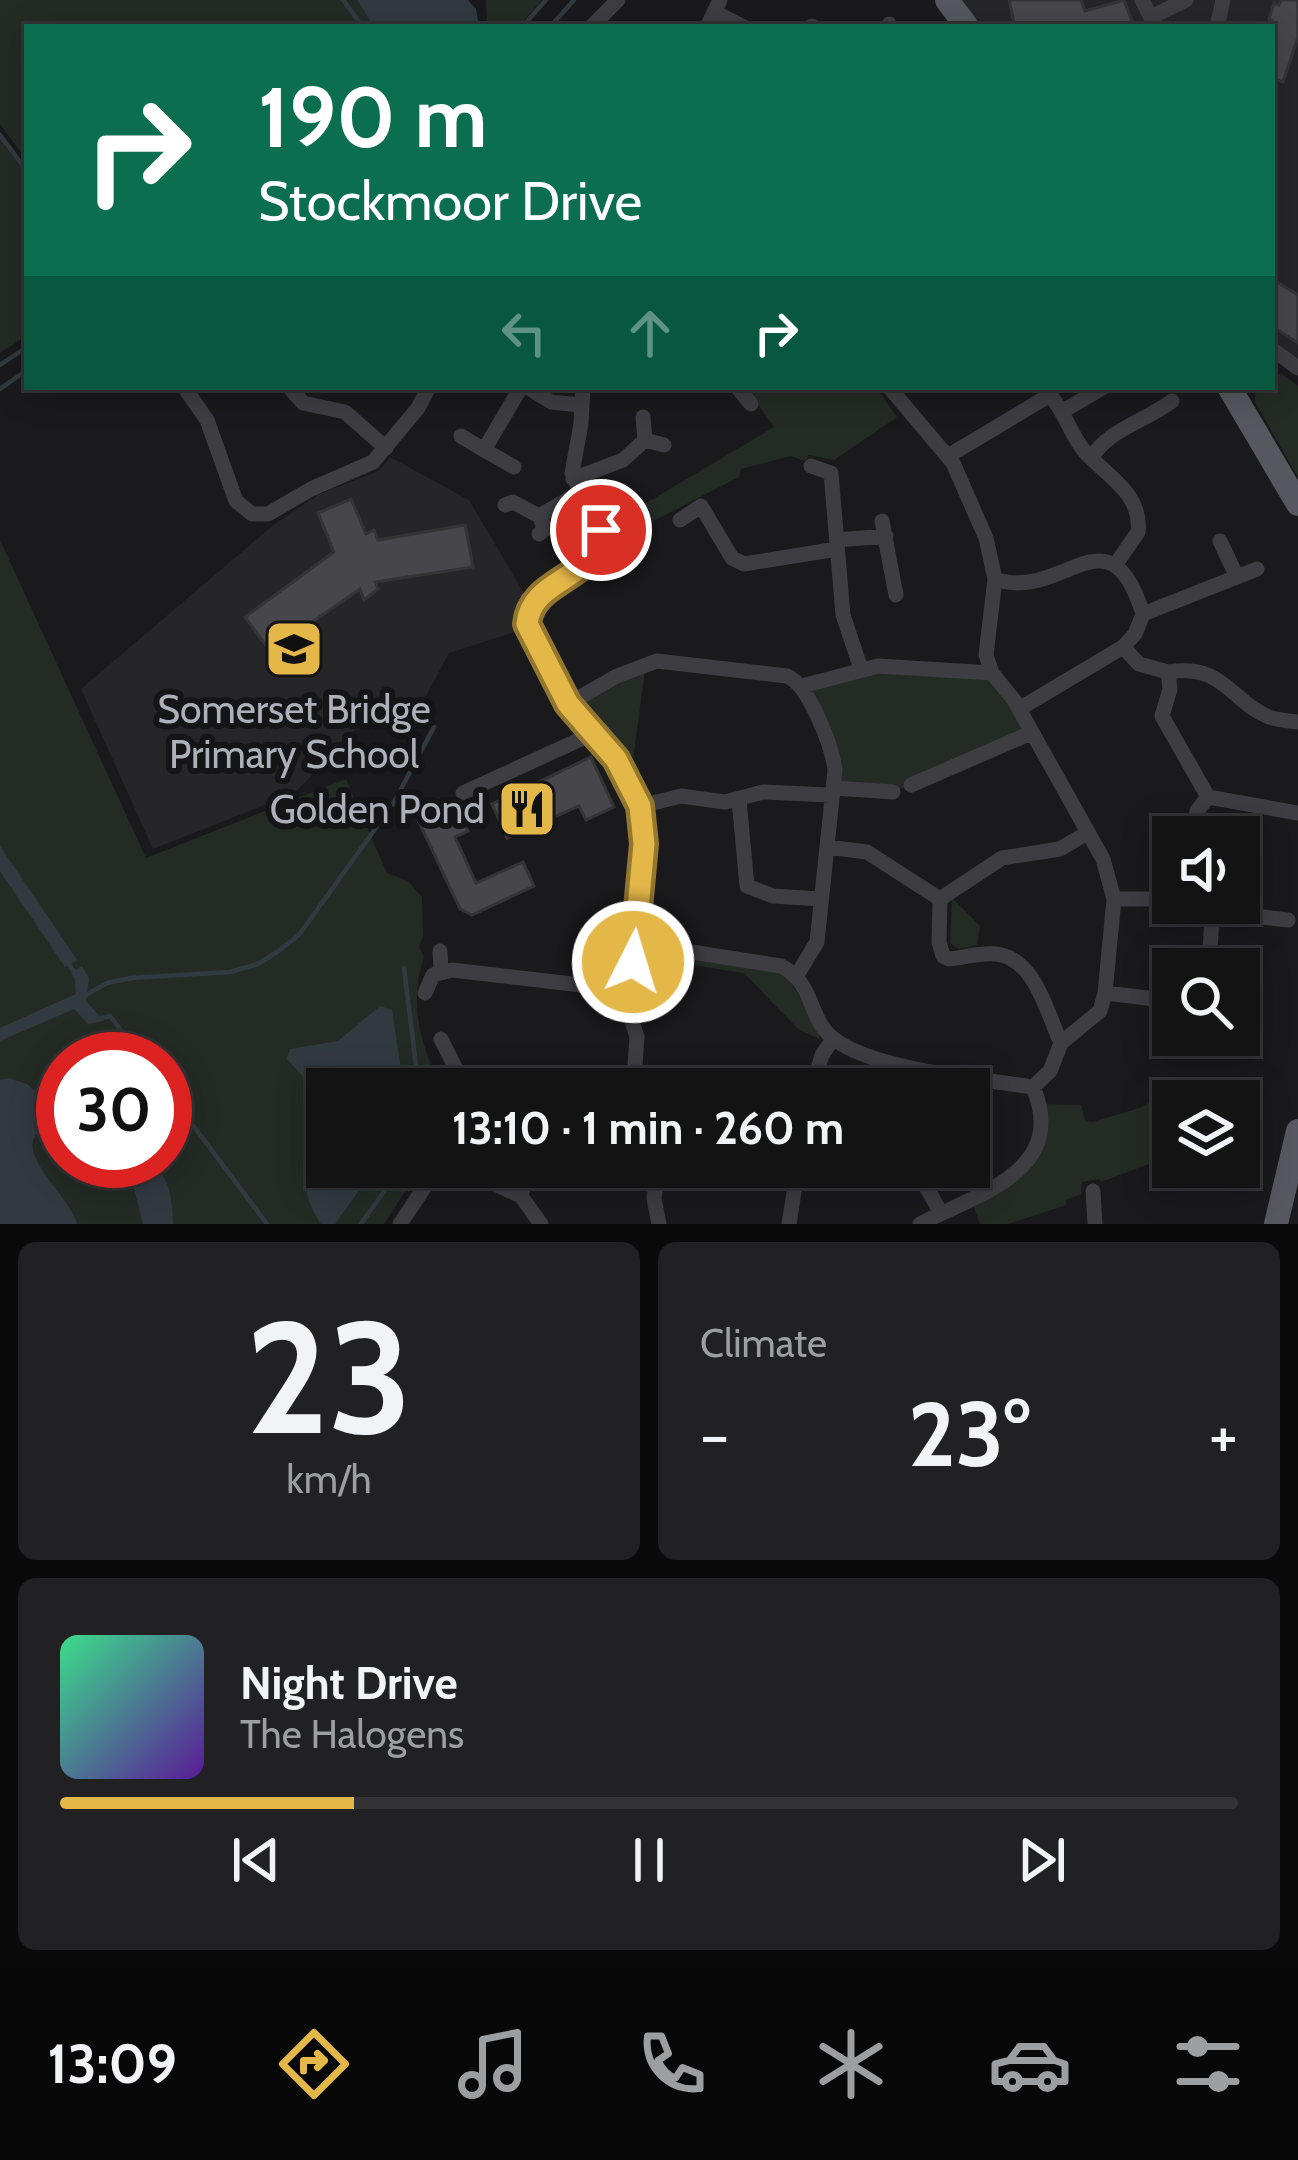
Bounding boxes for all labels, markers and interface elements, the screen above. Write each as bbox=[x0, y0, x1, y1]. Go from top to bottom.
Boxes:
text: 190 m bbox=[258, 66, 487, 168]
icon: right bbox=[60, 72, 216, 228]
text: Stockmoor Drive bbox=[258, 168, 642, 234]
icon: left bbox=[491, 300, 557, 366]
icon: ahead bbox=[617, 300, 683, 366]
icon: right bbox=[743, 300, 809, 366]
pin bbox=[550, 479, 652, 581]
icon: arrive bbox=[568, 497, 634, 563]
school or university icon: Somerset Bridge Primary School bbox=[263, 618, 325, 680]
place label: Somerset Bridge Primary School bbox=[157, 685, 431, 778]
restaurant icon: Golden Pond bbox=[496, 778, 558, 840]
place label: Golden Pond bbox=[270, 785, 485, 833]
map controls bbox=[1152, 816, 1260, 1188]
button: sound bbox=[1152, 816, 1260, 924]
position arrow bbox=[570, 899, 696, 1025]
button: search bbox=[1152, 948, 1260, 1056]
speed limit sign: 30 bbox=[36, 1032, 192, 1188]
button: layers bbox=[1152, 1080, 1260, 1188]
text: 13:10 · 1 min · 260 m bbox=[452, 1101, 844, 1155]
text: 23 bbox=[246, 1282, 412, 1472]
text: Climate bbox=[700, 1319, 827, 1367]
text: 23° bbox=[908, 1379, 1030, 1489]
text: − bbox=[700, 1394, 729, 1475]
text: + bbox=[1209, 1394, 1238, 1475]
text: km/h bbox=[286, 1455, 372, 1503]
text: Night Drive bbox=[240, 1656, 458, 1710]
text: The Halogens bbox=[240, 1710, 464, 1758]
icon: previous bbox=[223, 1827, 289, 1893]
icon: pause bbox=[616, 1827, 682, 1893]
icon: next bbox=[1009, 1827, 1075, 1893]
icon: directions bbox=[272, 2022, 356, 2106]
icon: music bbox=[451, 2022, 535, 2106]
icon: phone bbox=[630, 2022, 714, 2106]
icon: climate bbox=[809, 2022, 893, 2106]
icon: car bbox=[988, 2022, 1072, 2106]
icon: filters bbox=[1166, 2022, 1250, 2106]
text: 13:09 bbox=[47, 2031, 177, 2097]

